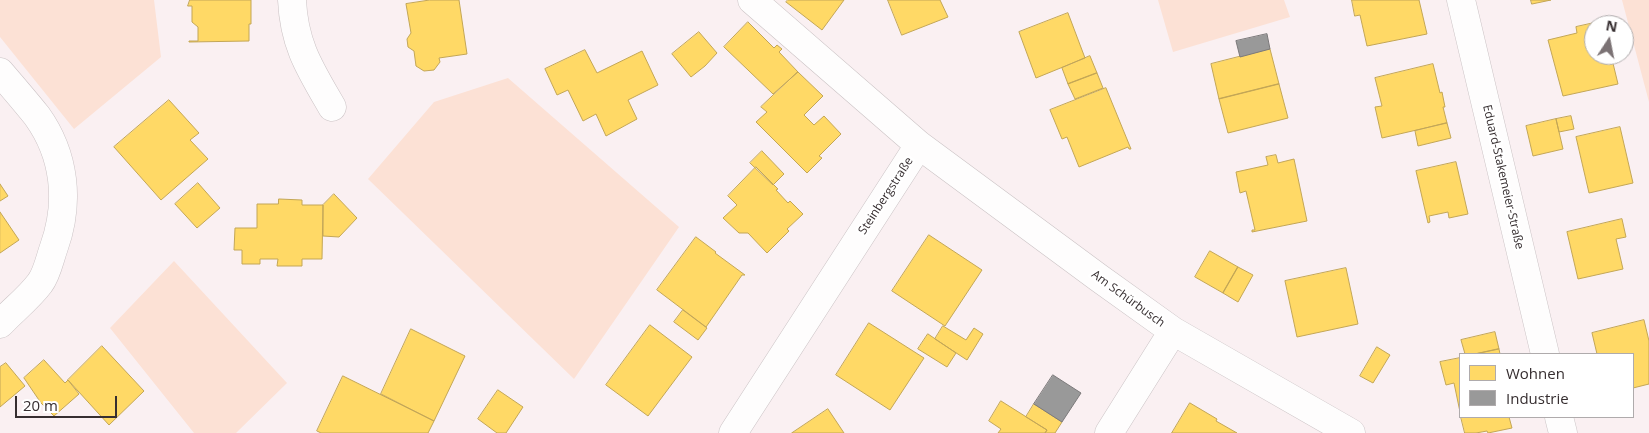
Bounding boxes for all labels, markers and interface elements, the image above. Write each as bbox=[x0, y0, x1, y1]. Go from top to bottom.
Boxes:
north arrow bbox=[1584, 15, 1634, 65]
text: N bbox=[1604, 15, 1619, 36]
street label: Eduard-Stakemeier-Straße bbox=[1479, 103, 1527, 251]
street label: Steinbergstraße bbox=[856, 155, 916, 237]
street label: Am Schürbusch bbox=[1088, 268, 1168, 330]
legend bbox=[1459, 353, 1634, 418]
text: Wohnen bbox=[1506, 363, 1565, 383]
scale bar bbox=[18, 386, 120, 418]
text: Industrie bbox=[1506, 388, 1569, 408]
text: 20 m bbox=[23, 395, 58, 415]

